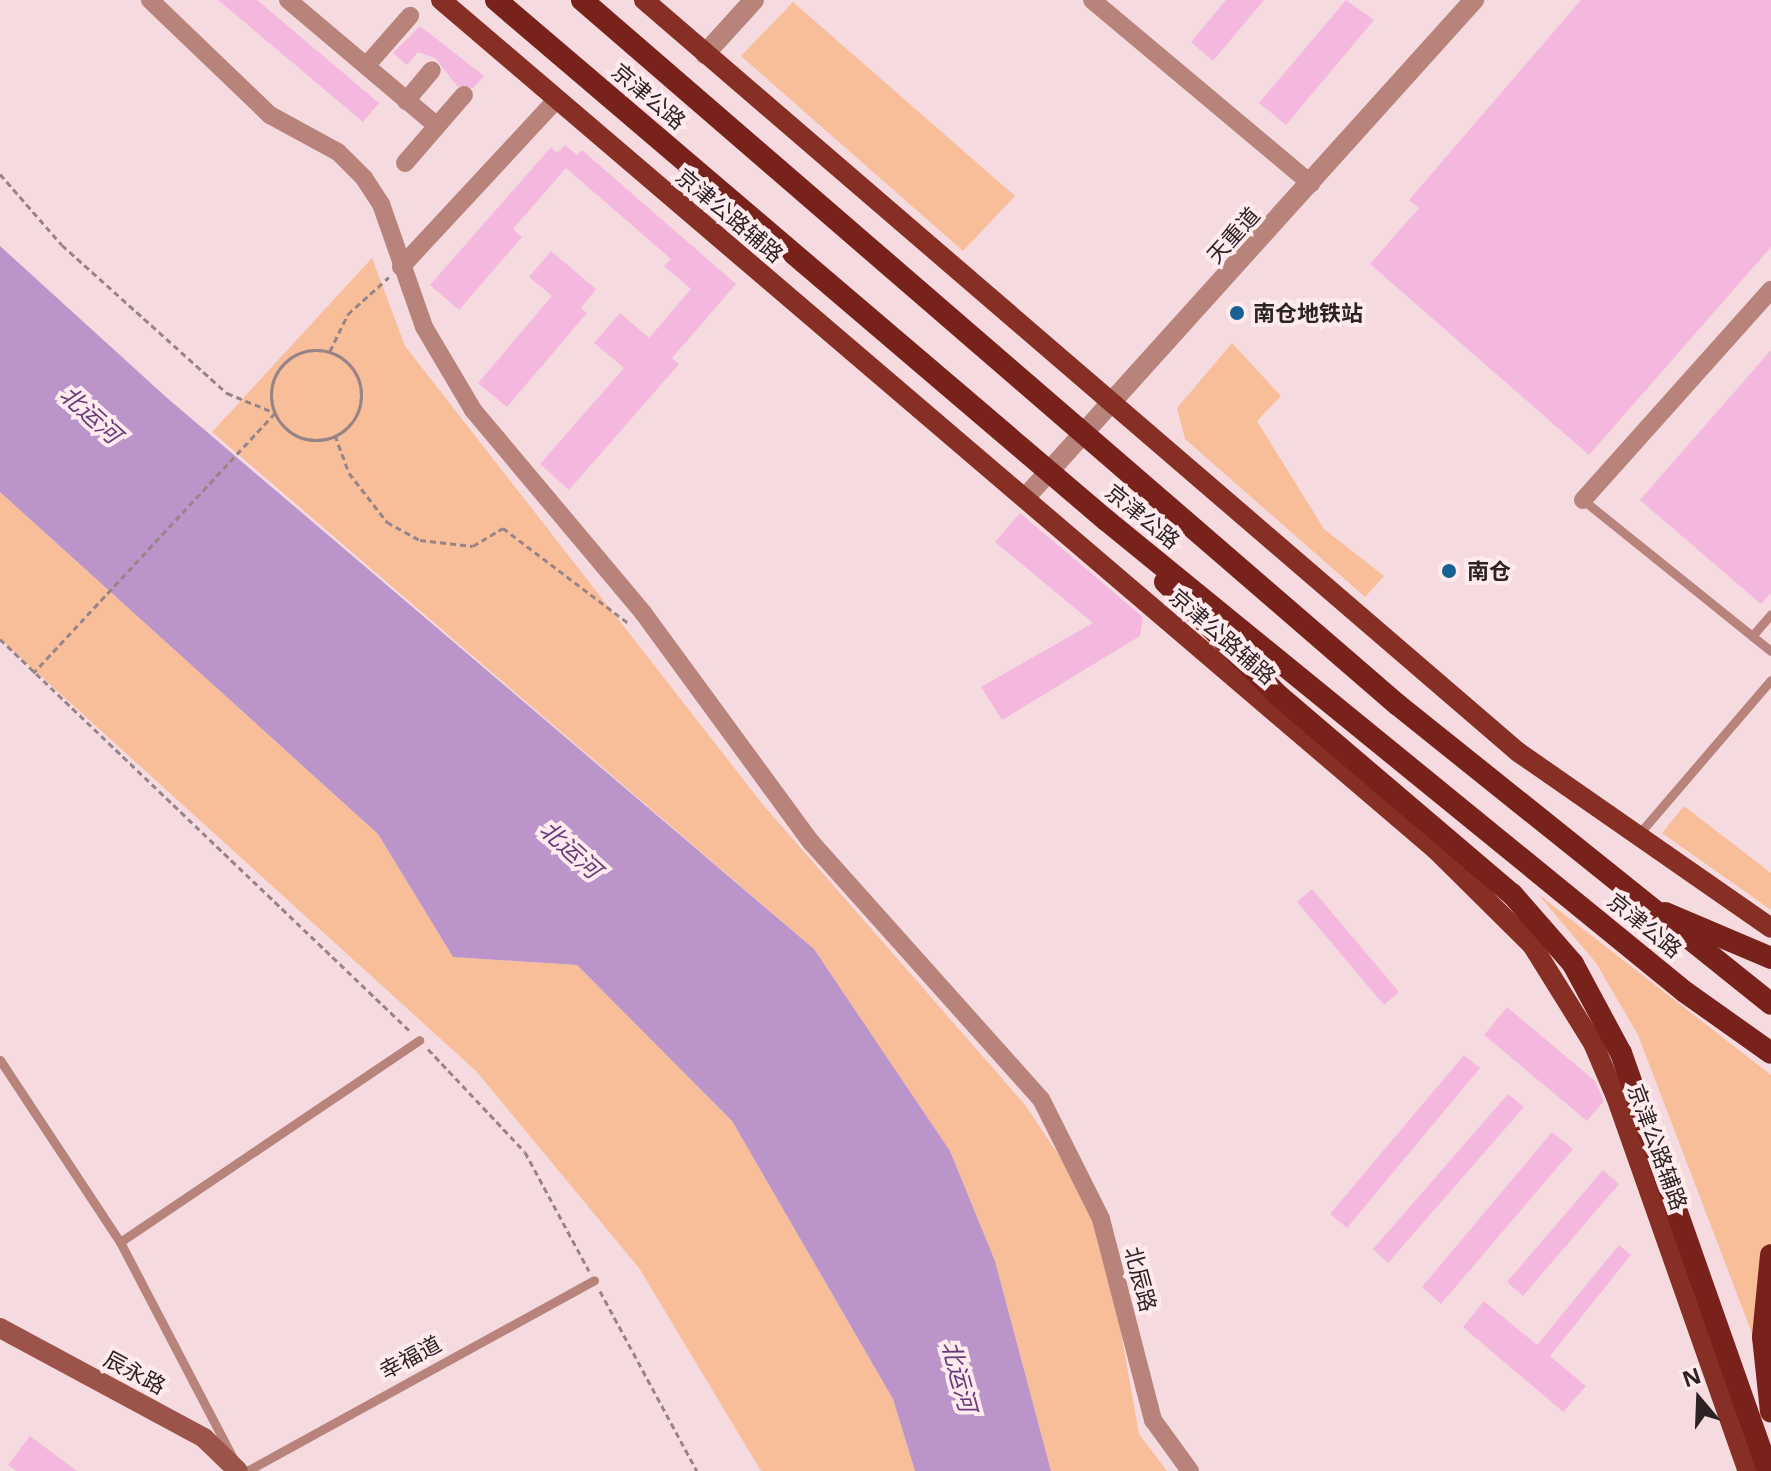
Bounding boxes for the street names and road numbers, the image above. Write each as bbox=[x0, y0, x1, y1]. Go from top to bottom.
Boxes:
street label: 京津公路 bbox=[607, 58, 691, 134]
street label: 京津公路辅路 bbox=[671, 162, 789, 268]
street label: 天重道 bbox=[1201, 202, 1265, 268]
street label: 京津公路 bbox=[1100, 478, 1186, 554]
street label: 京津公路辅路 bbox=[1165, 583, 1281, 689]
street label: 京津公路 bbox=[1602, 887, 1688, 963]
street label: 京津公路辅路 bbox=[1623, 1080, 1693, 1214]
street label: 北辰路 bbox=[1120, 1244, 1162, 1314]
street label: 幸福道 bbox=[375, 1330, 445, 1384]
street label: 辰永路 bbox=[100, 1345, 170, 1399]

